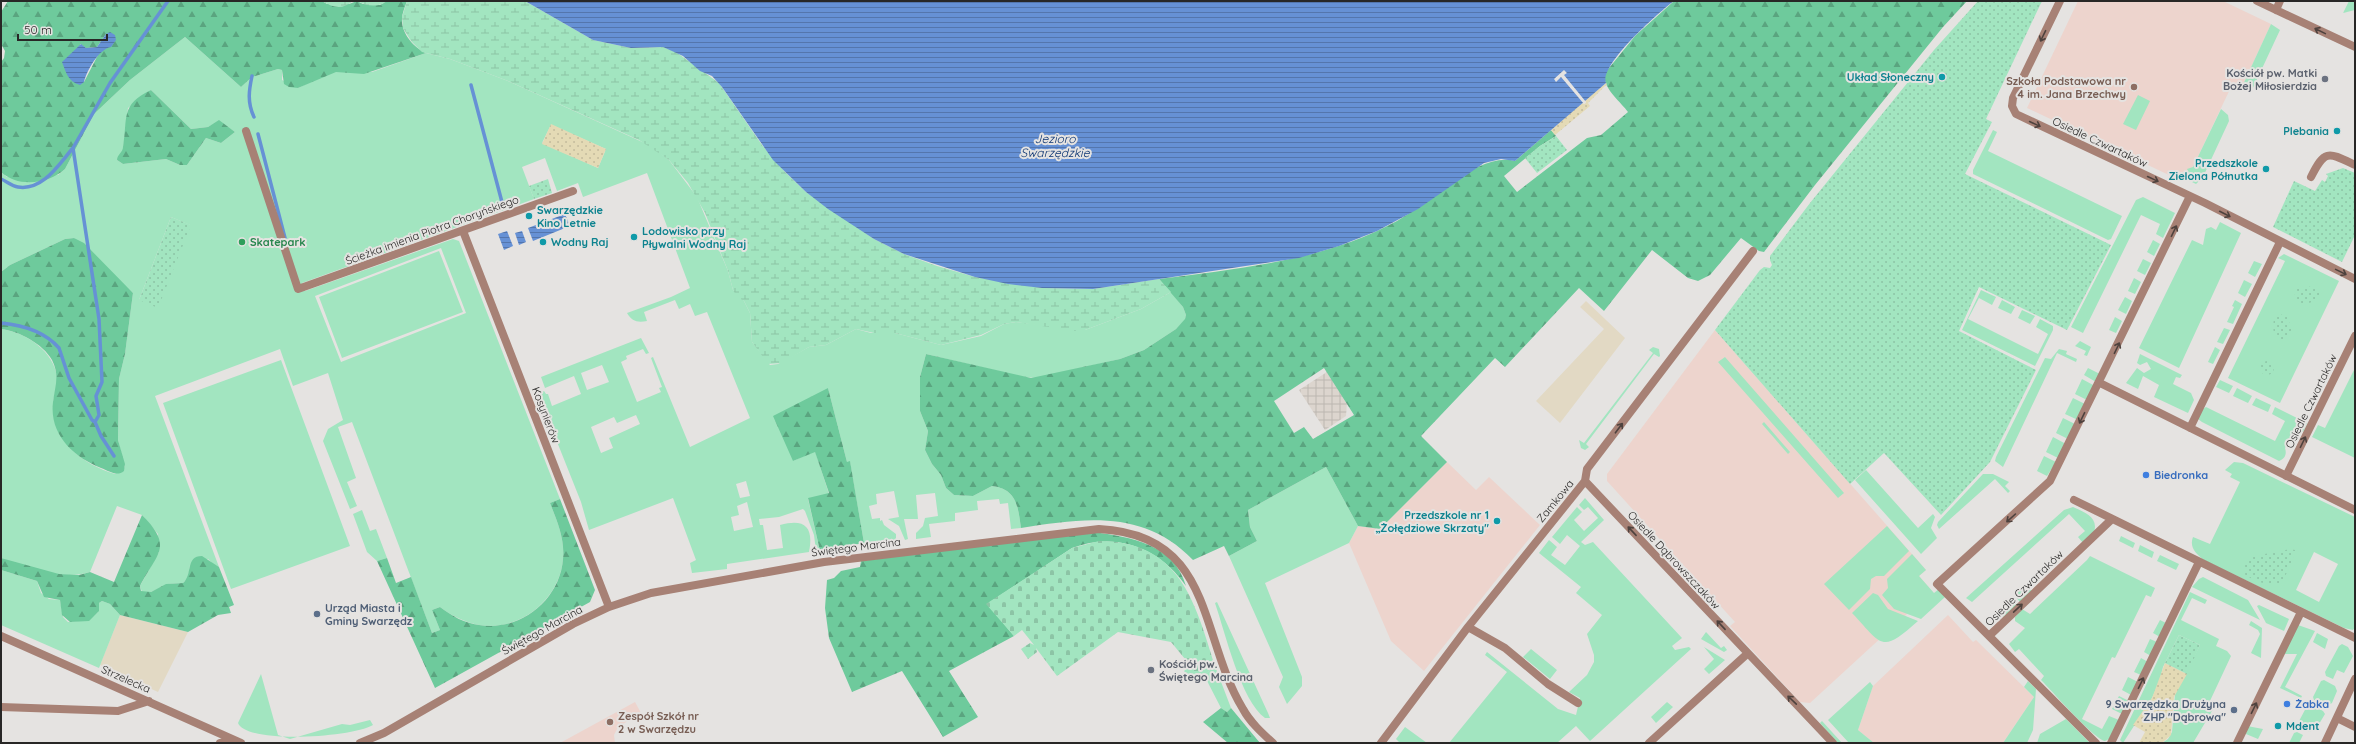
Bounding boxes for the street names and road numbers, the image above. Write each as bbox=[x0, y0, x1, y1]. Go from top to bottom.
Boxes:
street label: Osiedle Czwartaków bbox=[2050, 114, 2150, 170]
street label: Ścieżka imienia Piotra Choryńskiego bbox=[343, 192, 521, 268]
street label: Osiedle Czwartaków bbox=[2282, 351, 2340, 451]
street label: Kosynierów bbox=[529, 385, 563, 445]
street label: Zamkowa bbox=[1533, 477, 1577, 525]
street label: Osiedle Dąbrowszczaków bbox=[1625, 508, 1723, 612]
street label: Świętego Marcina bbox=[810, 535, 902, 559]
street label: Osiedle Czwartaków bbox=[1982, 547, 2066, 629]
street label: Świętego Marcina bbox=[499, 602, 585, 658]
street label: Strzelecka bbox=[99, 662, 153, 696]

